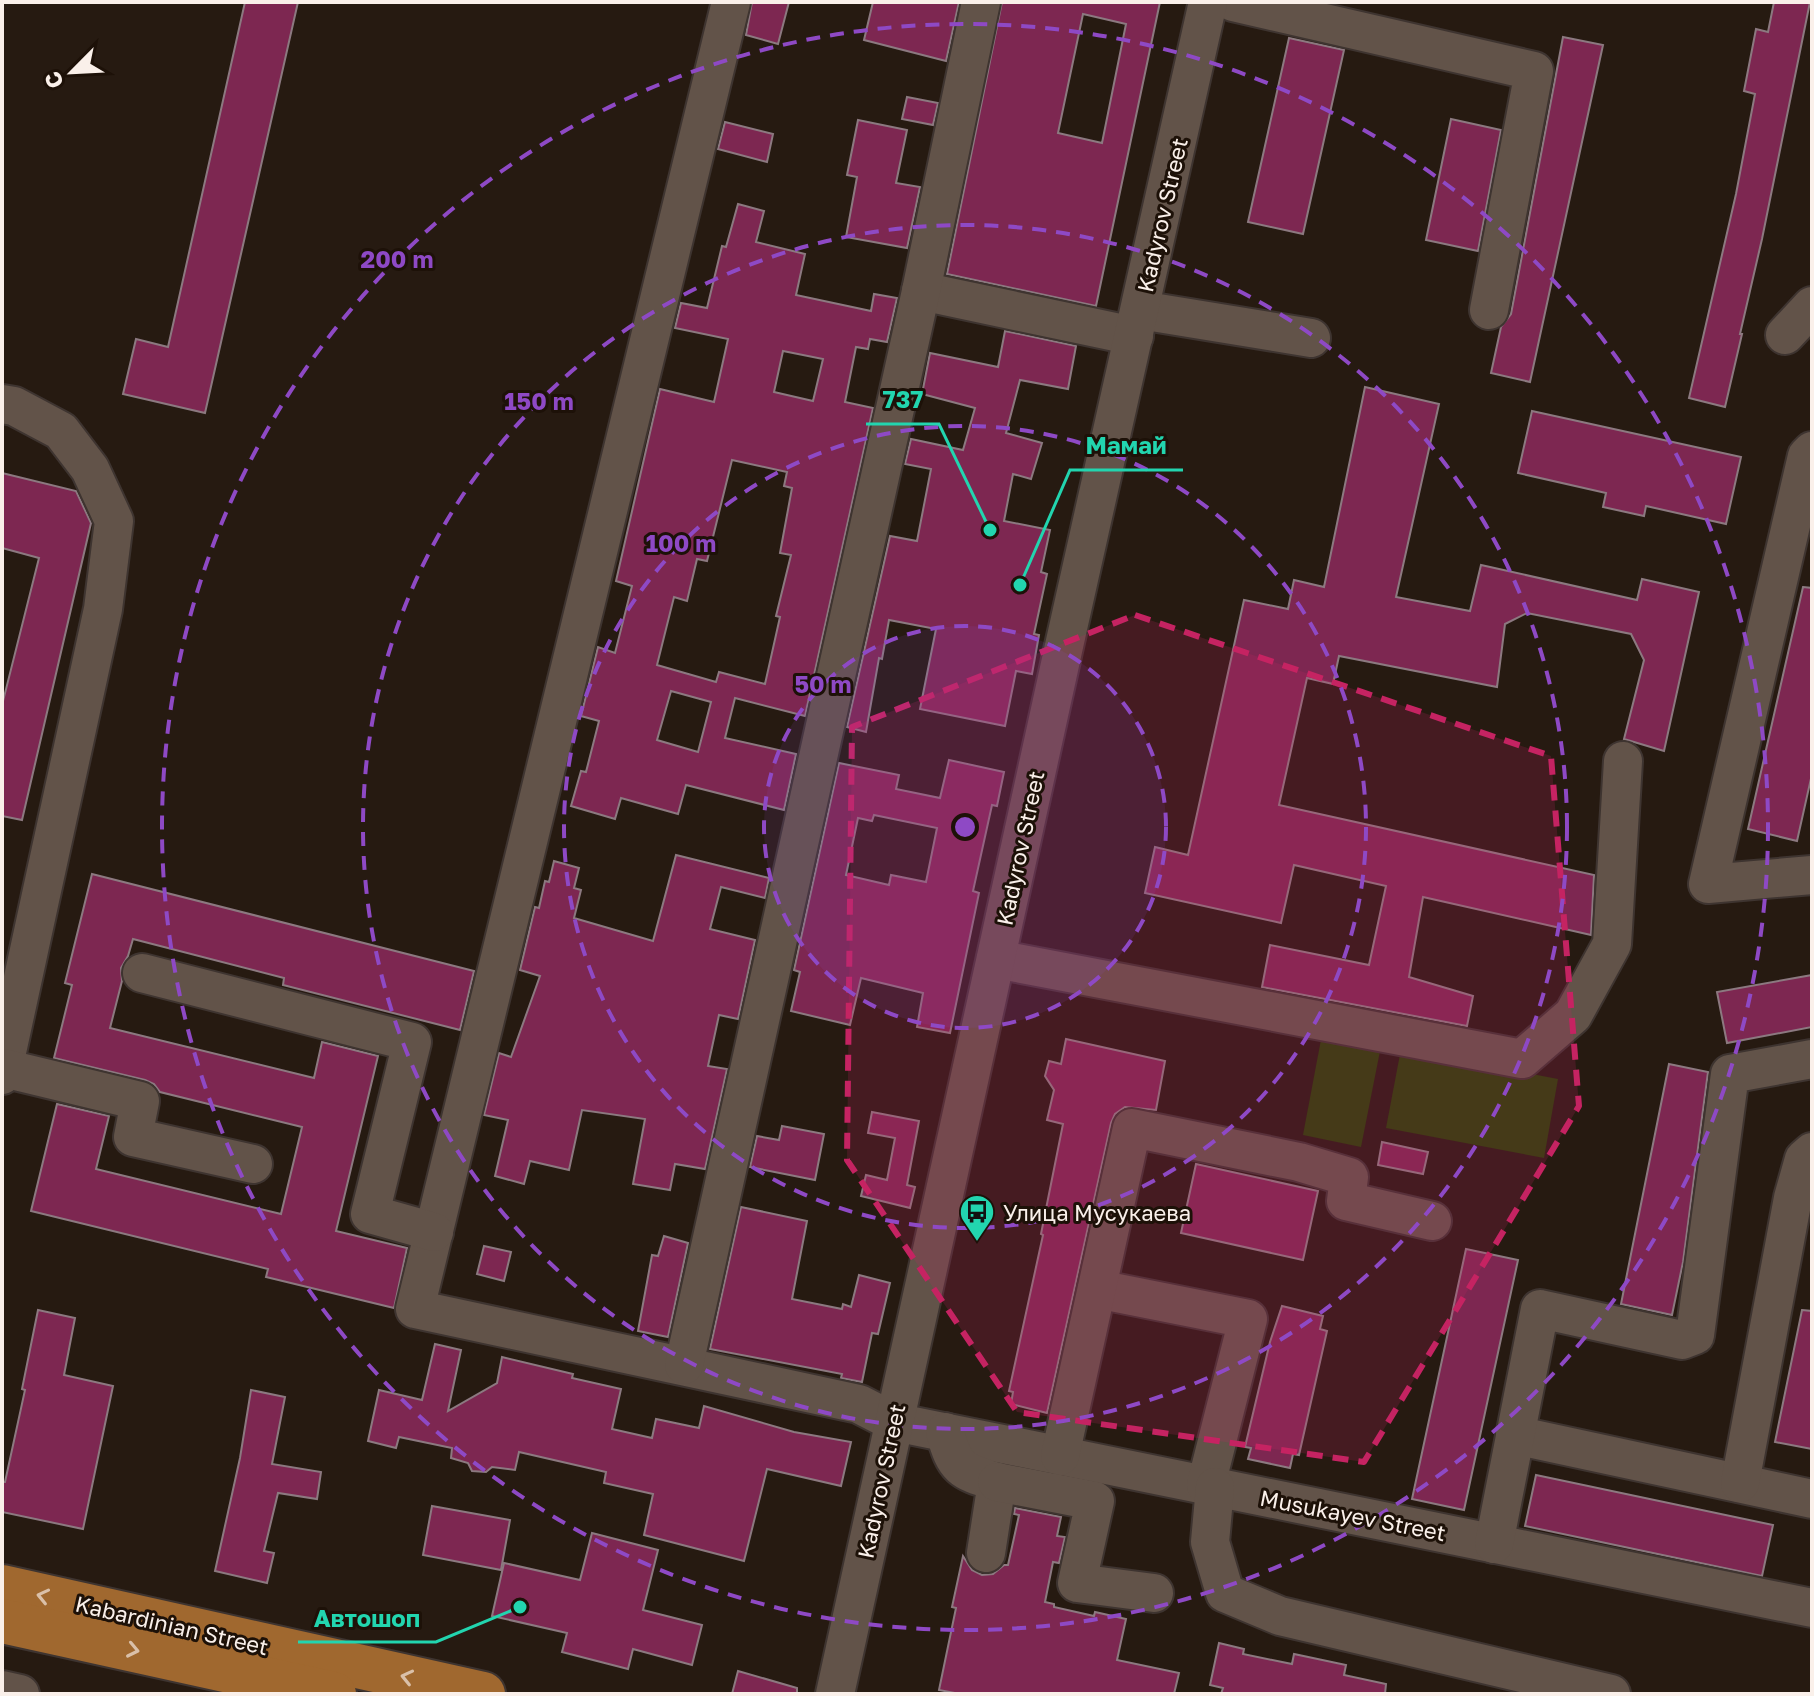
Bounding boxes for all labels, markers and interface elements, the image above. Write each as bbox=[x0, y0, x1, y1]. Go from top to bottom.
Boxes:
north arrow bbox=[32, 32, 112, 112]
text: С bbox=[38, 68, 69, 93]
street label: Kadyrov Street bbox=[1131, 135, 1193, 295]
text: 200 m bbox=[361, 244, 433, 273]
callout: 737 bbox=[866, 376, 939, 424]
text: 737 bbox=[883, 384, 923, 413]
text: 150 m bbox=[504, 386, 574, 415]
callout: Мамай bbox=[1070, 422, 1183, 470]
text: Мамай bbox=[1085, 430, 1167, 459]
text: 100 m bbox=[646, 528, 716, 557]
text: 50 m bbox=[794, 669, 852, 698]
street label: Kadyrov Street bbox=[990, 768, 1050, 928]
centre of rings bbox=[951, 813, 979, 841]
bus stop icon: Улица Мусукаева bbox=[958, 1193, 996, 1243]
place label: Улица Мусукаева bbox=[1003, 1199, 1191, 1226]
street label: Kadyrov Street bbox=[851, 1401, 911, 1561]
street label: Musukayev Street bbox=[1258, 1484, 1448, 1546]
one-way arrow bbox=[37, 1588, 51, 1605]
street label: Kabardinian Street bbox=[73, 1590, 271, 1660]
callout: Автошоп bbox=[298, 1594, 436, 1642]
text: Автошоп bbox=[314, 1603, 420, 1632]
one-way arrow bbox=[125, 1641, 139, 1658]
one-way arrow bbox=[400, 1669, 414, 1686]

